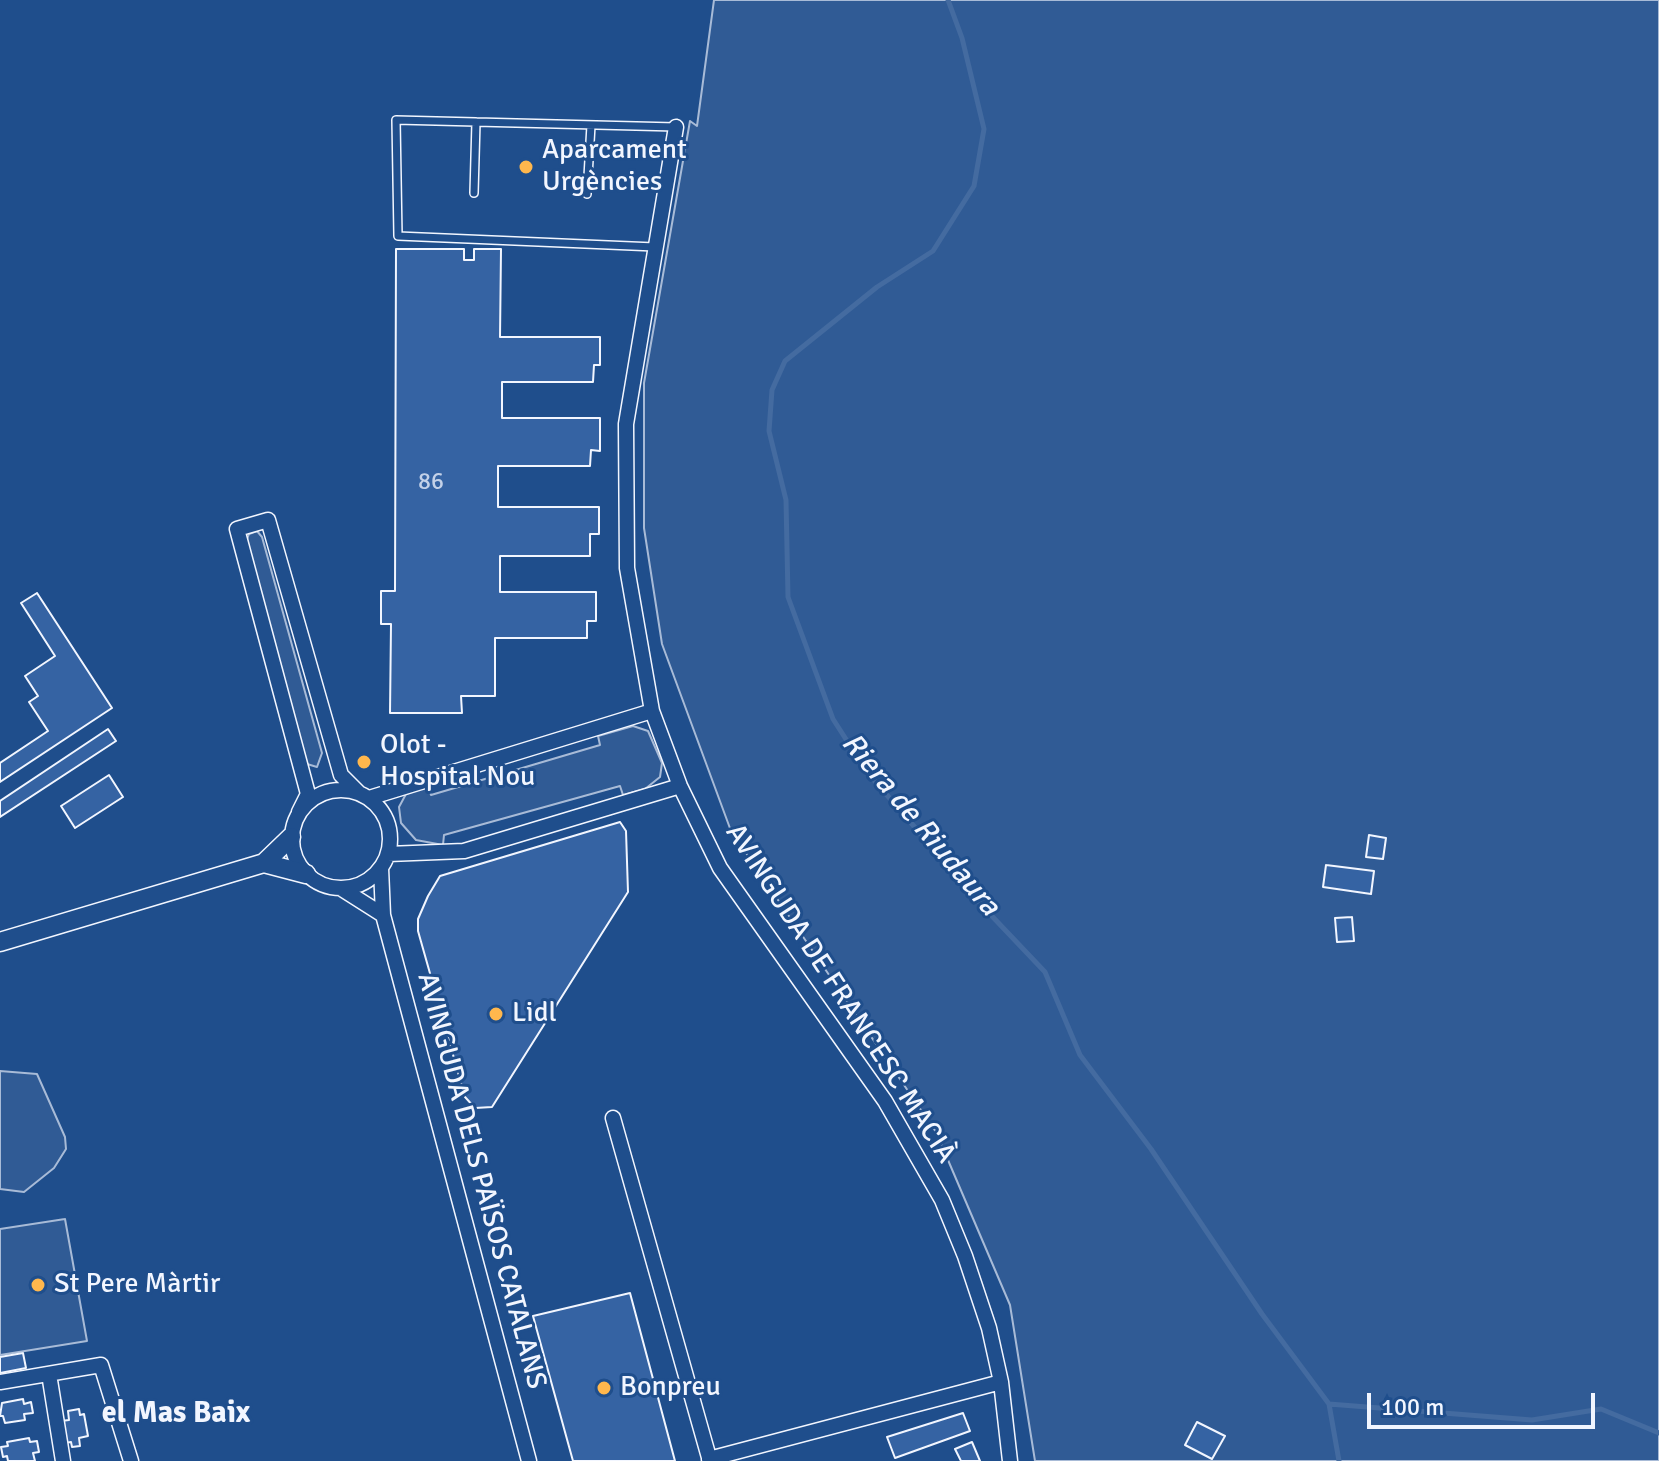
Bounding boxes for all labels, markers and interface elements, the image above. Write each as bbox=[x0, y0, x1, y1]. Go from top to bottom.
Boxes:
place label: Aparcament Urgències bbox=[542, 134, 687, 200]
marker: Aparcament Urgències bbox=[517, 158, 535, 176]
house number: 86 bbox=[418, 469, 444, 497]
water label: Riera de Riudaura bbox=[833, 726, 1007, 924]
place label: Olot - Hospital Nou bbox=[380, 729, 535, 795]
marker: Olot - Hospital Nou bbox=[355, 753, 373, 771]
street label: AVINGUDA DE FRANCESC MACIÀ bbox=[718, 818, 962, 1170]
street label: AVINGUDA DELS PAÏSOS CATALANS bbox=[409, 969, 553, 1393]
place label: Lidl bbox=[512, 997, 557, 1031]
marker: Lidl bbox=[487, 1005, 505, 1023]
place label: St Pere Màrtir bbox=[54, 1268, 220, 1302]
marker: St Pere Màrtir bbox=[29, 1276, 47, 1294]
place label: Bonpreu bbox=[620, 1371, 721, 1405]
scale bar bbox=[1371, 1377, 1599, 1427]
marker: Bonpreu bbox=[595, 1379, 613, 1397]
text: 100 m bbox=[1381, 1392, 1444, 1422]
district label: el Mas Baix bbox=[102, 1396, 250, 1432]

